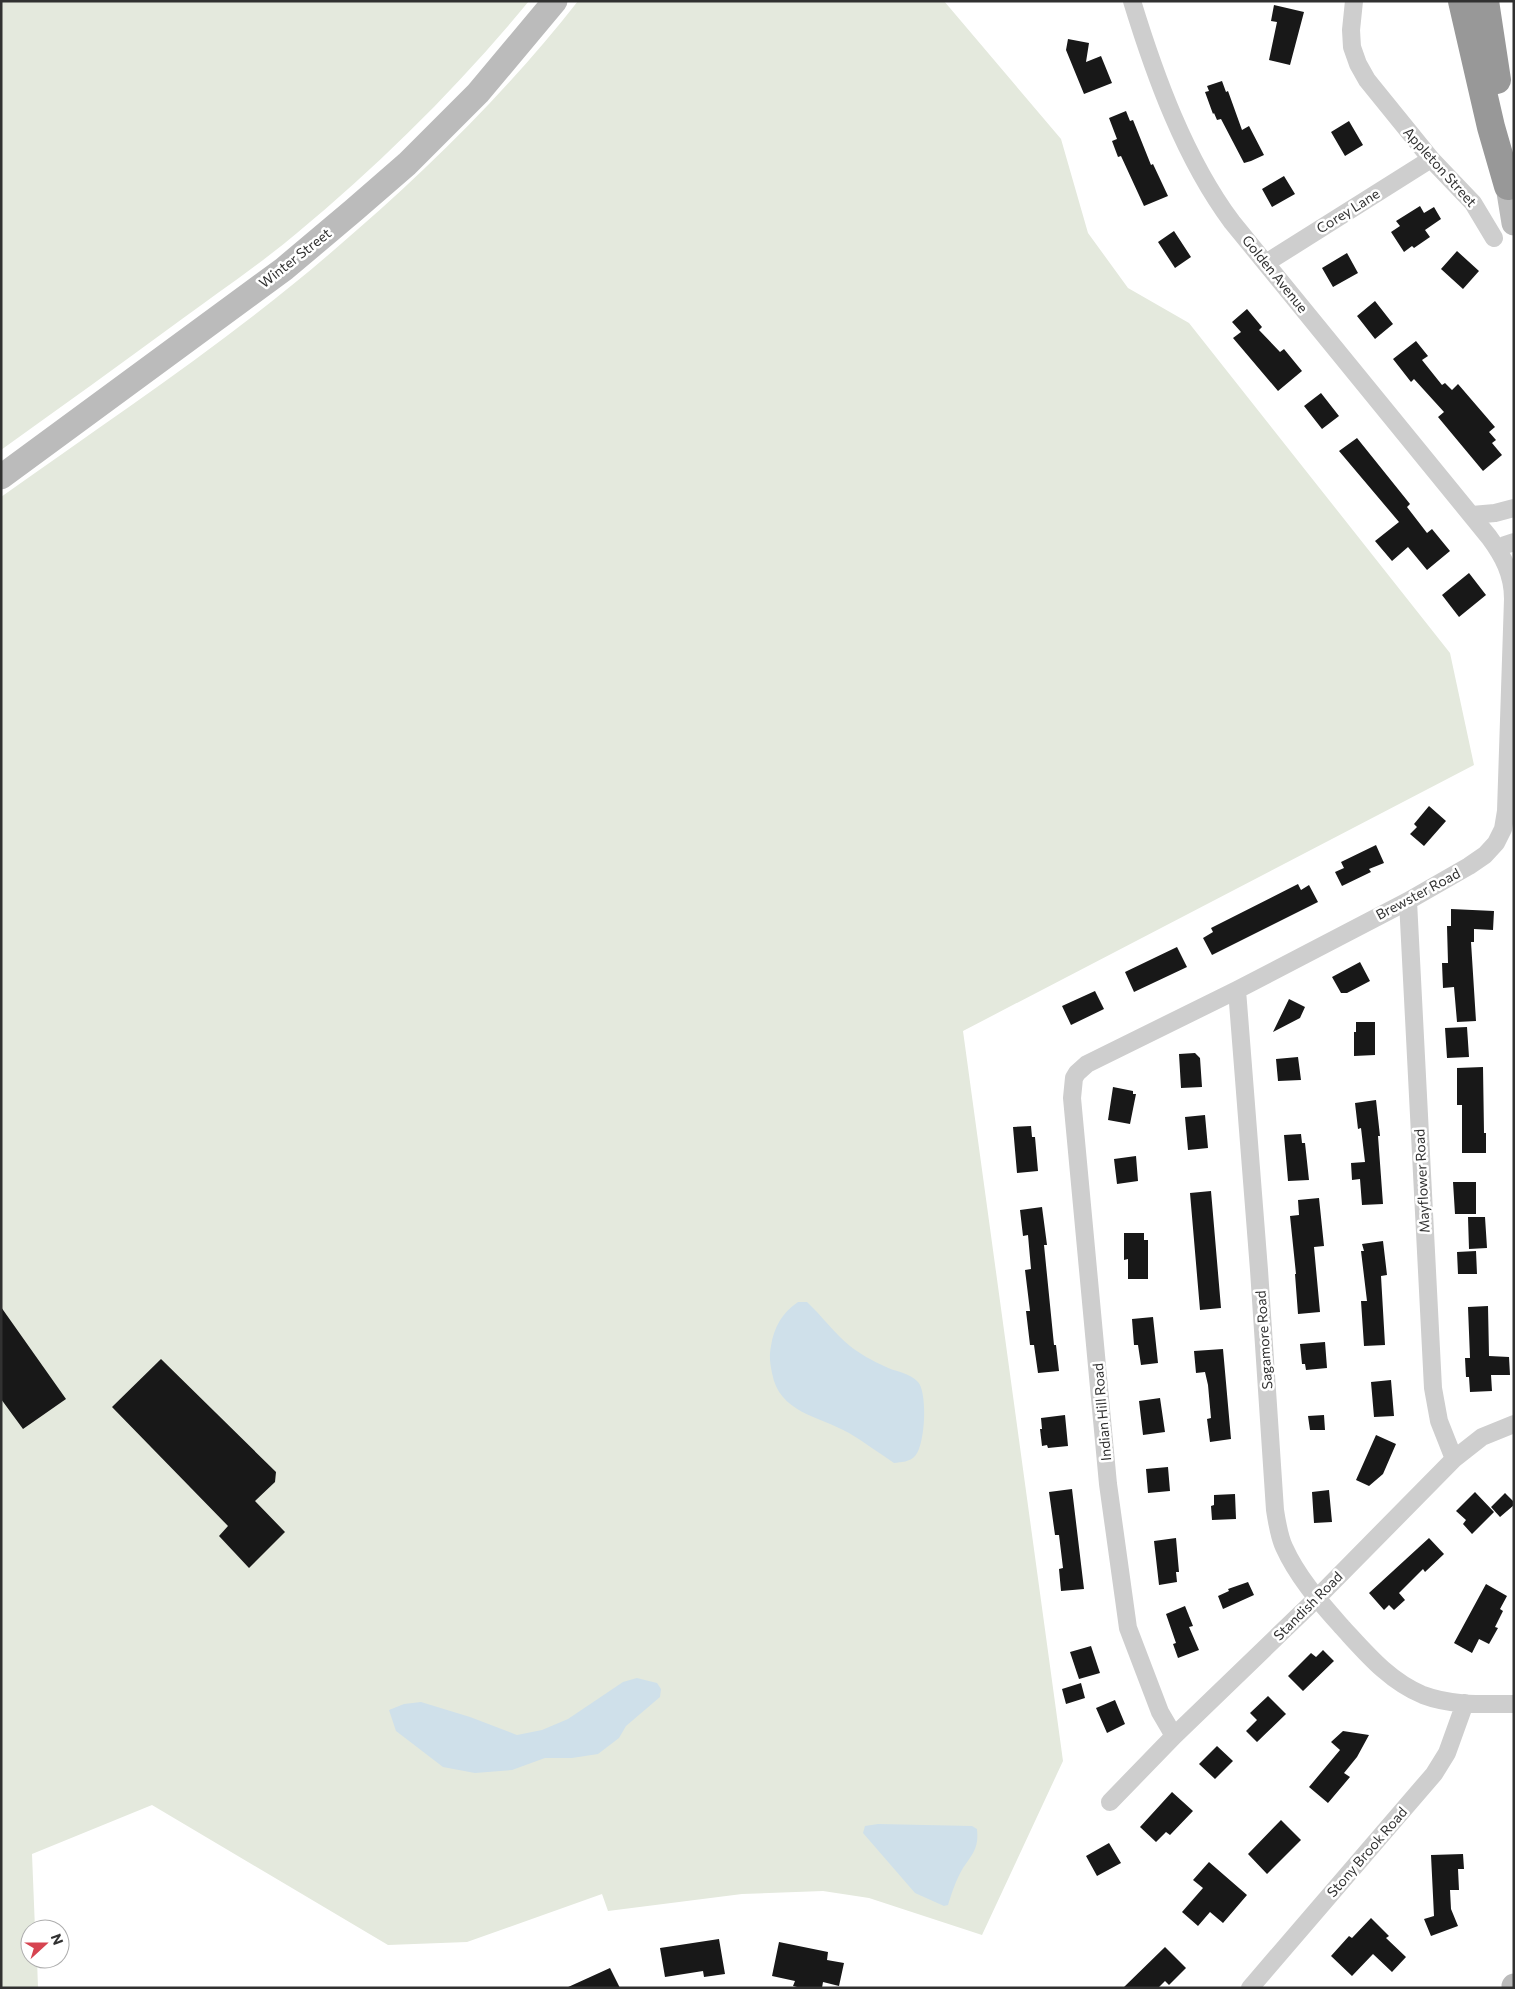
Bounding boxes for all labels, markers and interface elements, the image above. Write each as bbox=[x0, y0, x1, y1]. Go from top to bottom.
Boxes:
street label: Appleton Street bbox=[1400, 123, 1481, 210]
street label: Corey Lane bbox=[1313, 185, 1382, 237]
street label: Winter Street bbox=[255, 224, 334, 291]
street label: Golden Avenue bbox=[1239, 231, 1312, 316]
street label: Brewster Road bbox=[1373, 864, 1463, 923]
street label: Mayflower Road bbox=[1410, 1129, 1433, 1234]
street label: Sagamore Road bbox=[1252, 1290, 1275, 1390]
street label: Indian Hill Road bbox=[1089, 1362, 1114, 1462]
street label: Standish Road bbox=[1270, 1568, 1346, 1644]
street label: Stony Brook Road bbox=[1323, 1803, 1410, 1900]
north arrow bbox=[20, 1919, 70, 1969]
text: N bbox=[48, 1931, 67, 1947]

